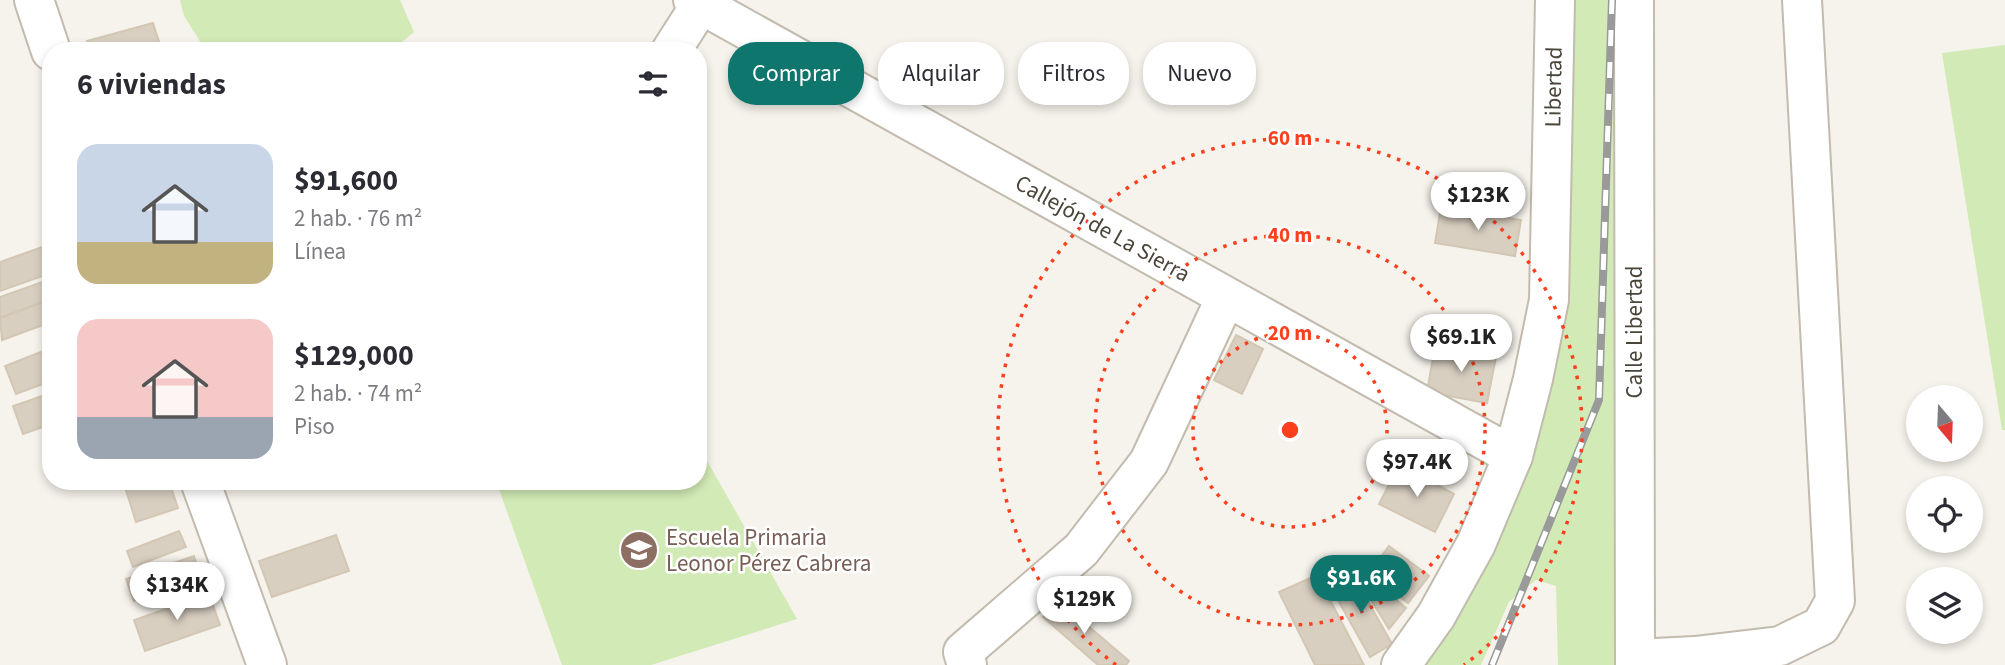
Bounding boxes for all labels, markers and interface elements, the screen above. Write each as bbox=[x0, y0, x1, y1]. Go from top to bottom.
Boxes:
chip: Comprar bbox=[728, 42, 864, 105]
chip: Alquilar bbox=[878, 42, 1004, 105]
chip: Filtros bbox=[1018, 42, 1129, 105]
chip: Nuevo bbox=[1143, 42, 1256, 105]
street label: Libertad bbox=[1536, 46, 1571, 128]
text: 6 viviendas bbox=[77, 63, 226, 106]
icon: filters bbox=[634, 65, 672, 103]
text: 60 m bbox=[1268, 123, 1312, 153]
text: $91,600 bbox=[294, 159, 398, 202]
street label: Callejón de La Sierra bbox=[1009, 167, 1196, 290]
icon: home bbox=[133, 172, 217, 256]
pin: $123K bbox=[1429, 173, 1527, 232]
text: $123K bbox=[1447, 178, 1509, 211]
text: 2 hab. · 76 m² bbox=[294, 202, 422, 235]
text: 40 m bbox=[1268, 220, 1312, 250]
text: Línea bbox=[294, 235, 346, 268]
street label: Calle Libertad bbox=[1618, 265, 1651, 399]
pin: $69.1K bbox=[1404, 314, 1518, 374]
text: 20 m bbox=[1268, 318, 1312, 348]
text: $69.1K bbox=[1426, 320, 1496, 353]
text: $129,000 bbox=[294, 334, 414, 377]
icon: home bbox=[133, 347, 217, 431]
text: 2 hab. · 74 m² bbox=[294, 377, 422, 410]
north arrow bbox=[1906, 385, 1983, 462]
map controls bbox=[1906, 385, 1983, 644]
text: Piso bbox=[294, 410, 335, 443]
centre of rings bbox=[1278, 418, 1302, 442]
pin: $97.4K bbox=[1360, 440, 1474, 499]
text: $97.4K bbox=[1382, 445, 1452, 478]
button: locate bbox=[1906, 476, 1983, 553]
place label: Escuela Primaria Leonor Pérez Cabrera bbox=[666, 521, 871, 580]
school or university icon: Escuela Primaria Leonor Pérez Cabrera bbox=[618, 529, 660, 571]
pin: $91.6K bbox=[1304, 556, 1418, 615]
text: $91.6K bbox=[1326, 561, 1396, 594]
pin: $134K bbox=[128, 562, 226, 622]
button: layers bbox=[1906, 567, 1983, 644]
text: $134K bbox=[146, 568, 208, 601]
pin: $129K bbox=[1035, 576, 1133, 636]
text: $129K bbox=[1053, 582, 1115, 615]

